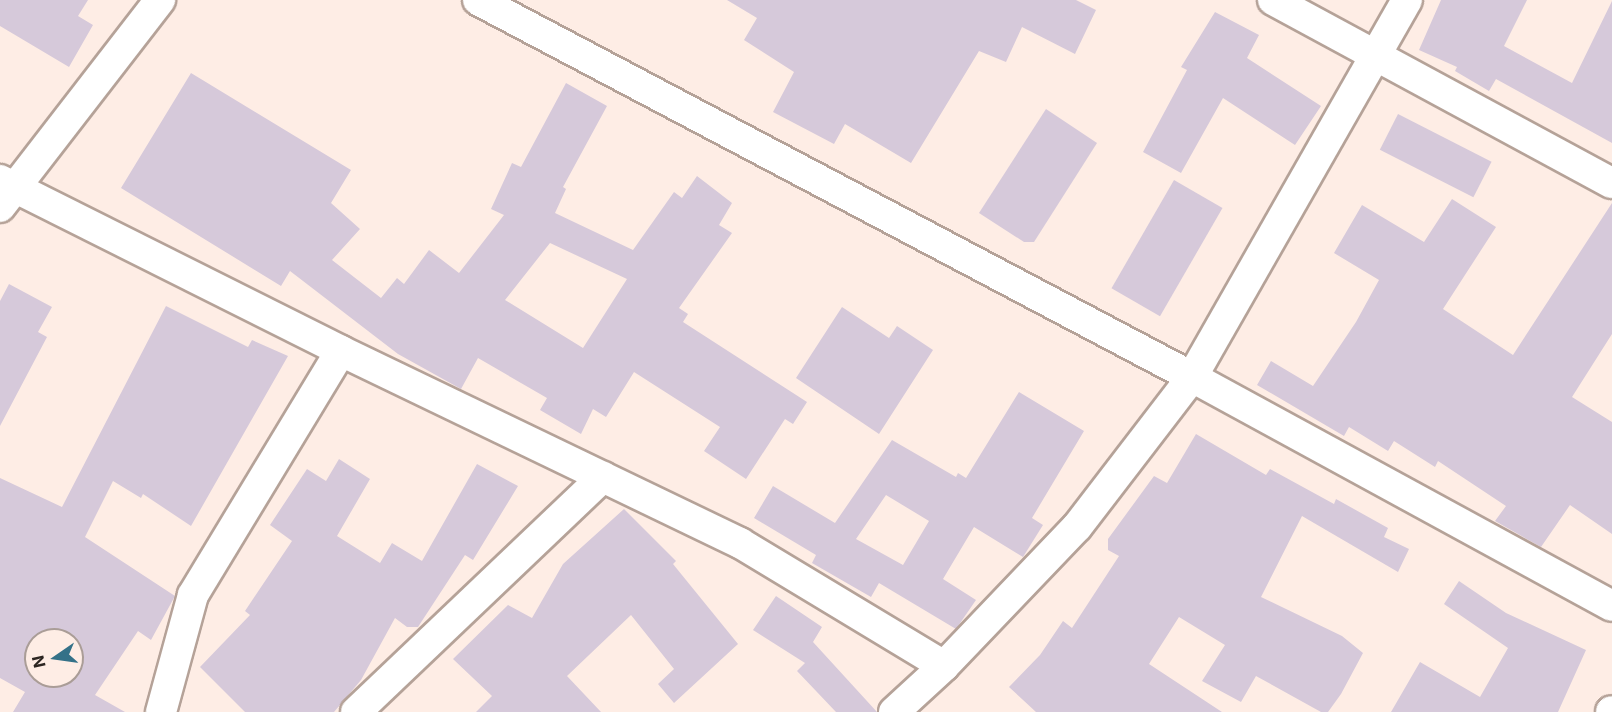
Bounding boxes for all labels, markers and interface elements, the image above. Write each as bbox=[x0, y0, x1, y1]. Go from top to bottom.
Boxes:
north arrow bbox=[24, 628, 84, 688]
text: N bbox=[27, 653, 50, 670]

